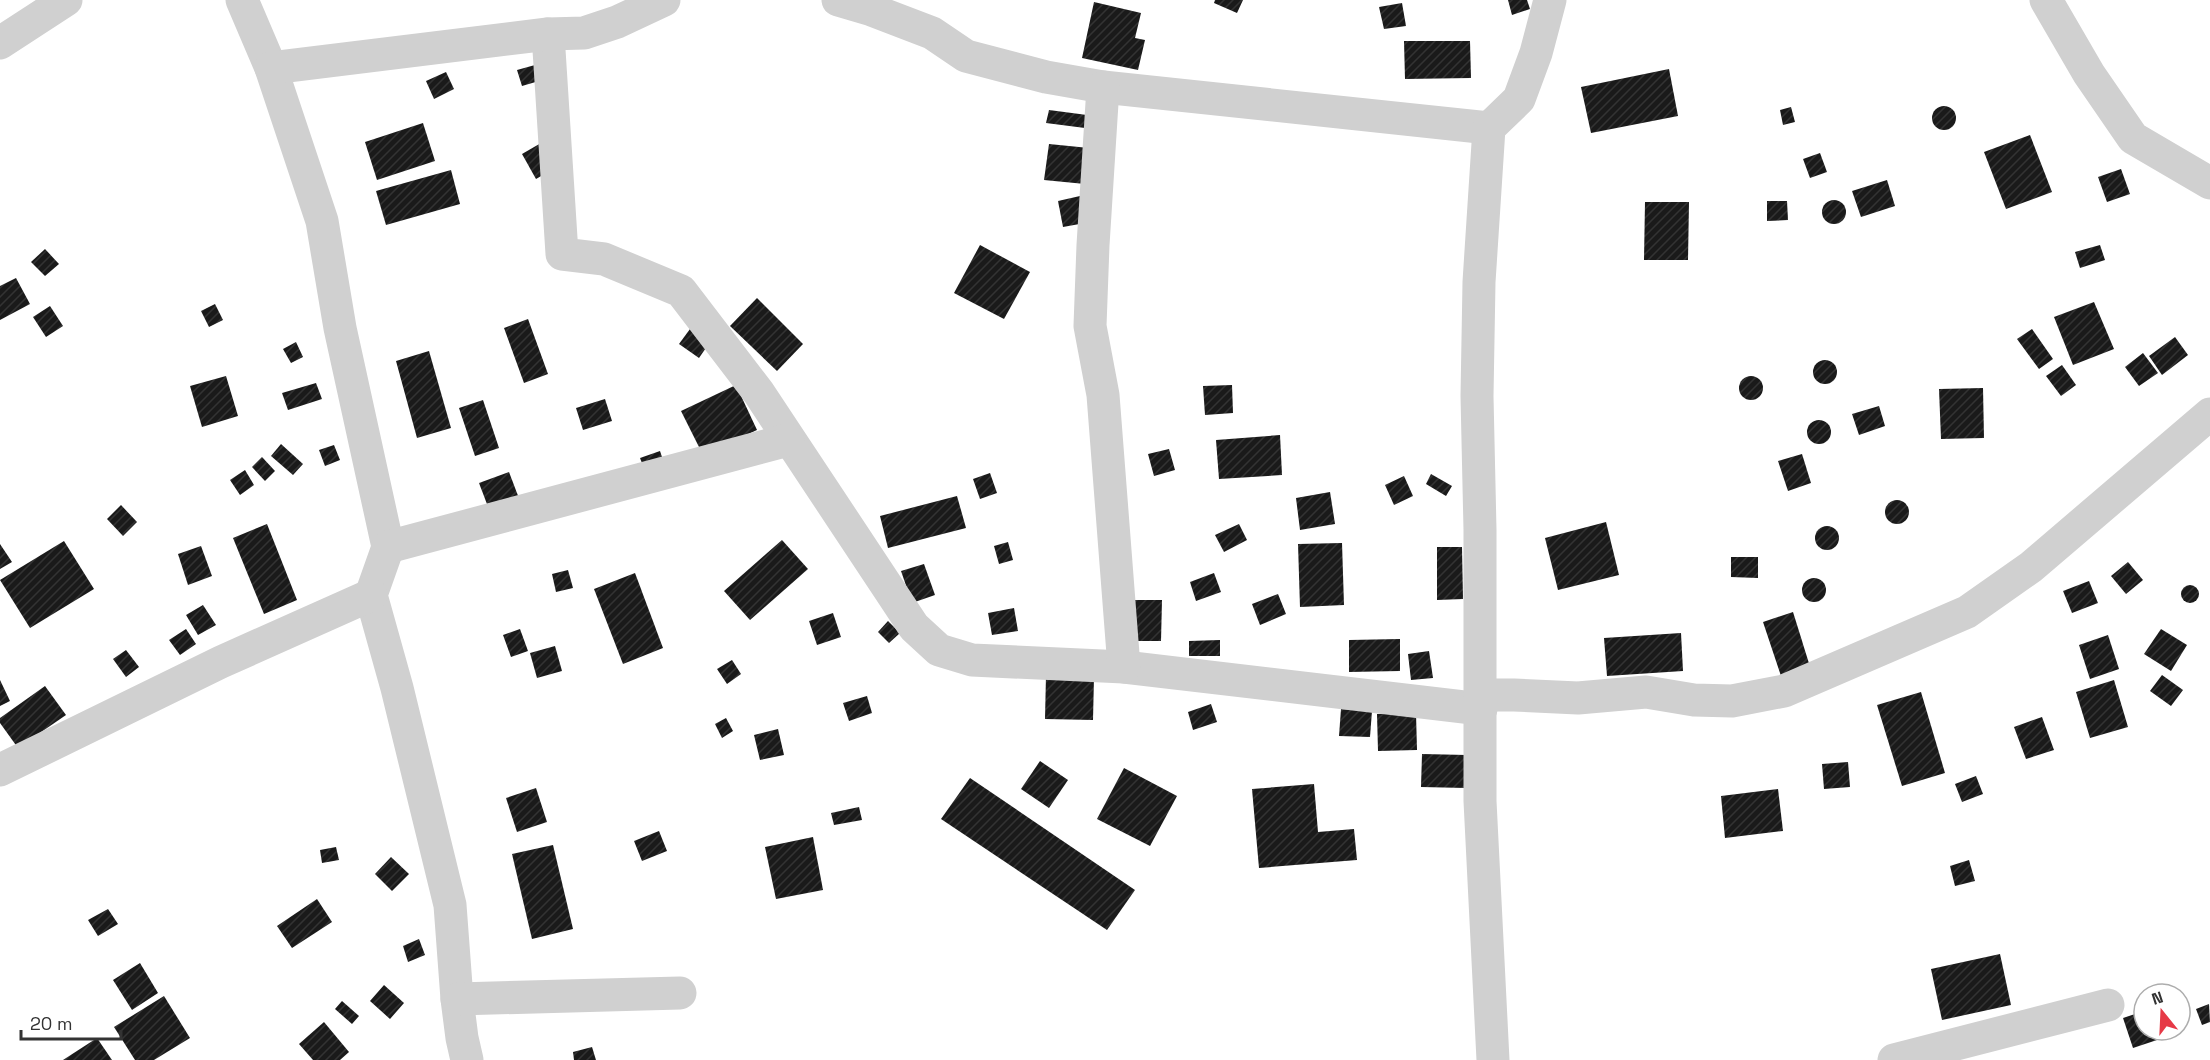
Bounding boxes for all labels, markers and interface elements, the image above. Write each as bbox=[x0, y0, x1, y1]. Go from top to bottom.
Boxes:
north arrow bbox=[2132, 982, 2192, 1042]
text: N bbox=[2149, 987, 2166, 1010]
scale bar bbox=[21, 1003, 122, 1041]
text: 20 m bbox=[30, 1012, 73, 1035]

